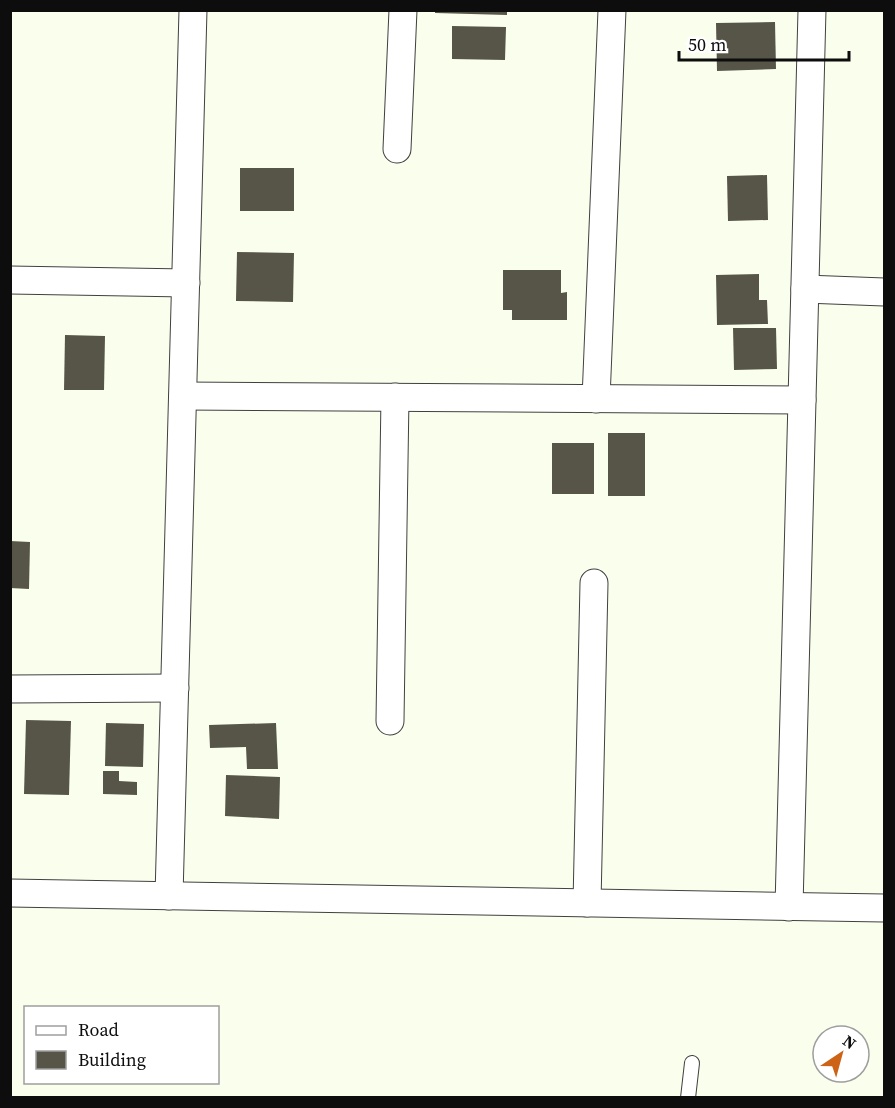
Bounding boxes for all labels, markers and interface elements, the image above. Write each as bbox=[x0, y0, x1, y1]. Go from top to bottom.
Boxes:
scale bar bbox=[679, 24, 848, 62]
text: 50 m bbox=[688, 32, 726, 57]
legend bbox=[24, 1006, 219, 1084]
text: Road bbox=[78, 1017, 119, 1042]
north arrow bbox=[811, 1024, 871, 1084]
text: N bbox=[839, 1030, 861, 1054]
text: Building bbox=[78, 1047, 146, 1072]

